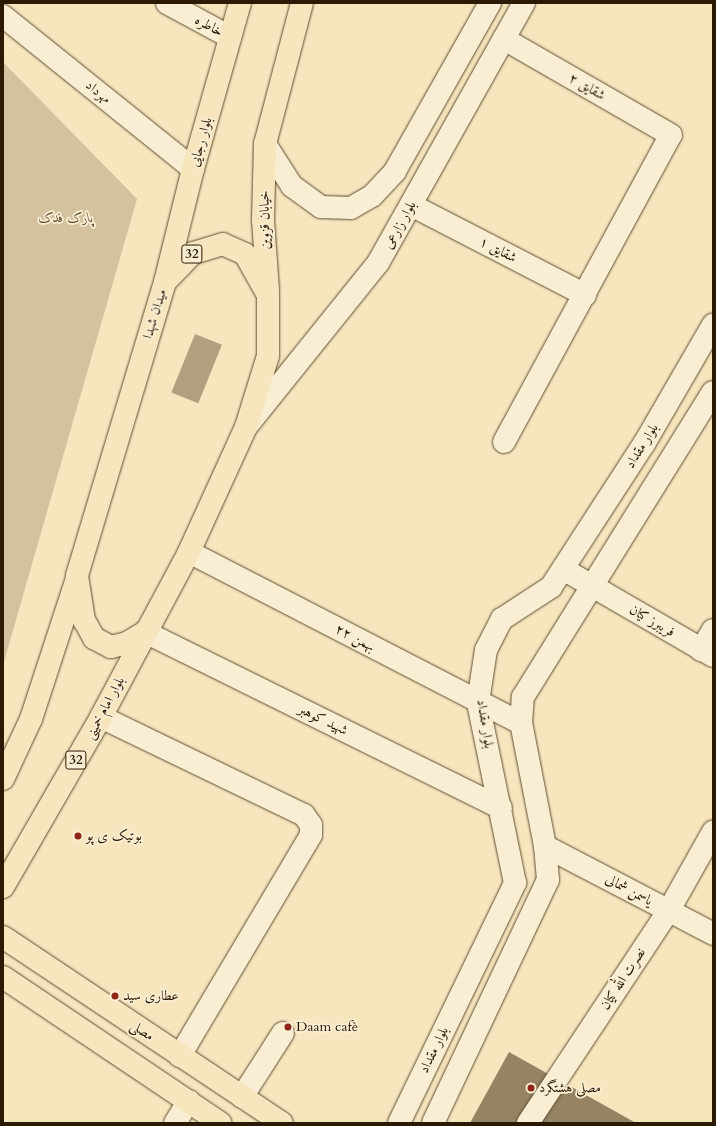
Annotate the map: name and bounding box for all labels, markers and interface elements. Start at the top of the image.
street label: خاطره [192,12,226,40]
street label: شقایق ۲ [566,70,608,104]
street label: مهرداد [82,77,114,107]
street label: بلوار رجایی [186,115,216,169]
street label: خیابان قزوین [256,190,274,250]
street label: بلوار زارعی [380,198,420,252]
park label: پارک فدک [39,210,93,226]
street label: شقایق ۱ [477,234,519,266]
road number: 32 [181,243,203,265]
street label: میدان شهدا [139,287,171,341]
street label: بلوار مقداد [622,420,662,472]
street label: فریبرز کیان [626,601,678,641]
street label: ۲۲ بهمن [332,621,378,655]
street label: بلوار امام خمینی [81,674,129,742]
street label: بلوار مقداد [473,698,497,750]
street label: شهید کوهبر [295,701,351,739]
road number: 32 [65,749,87,771]
place label: بوتیک ی پو [86,828,142,844]
marker: بوتیک ی پو [73,831,83,841]
street label: یاسمن شمالی [603,871,655,909]
street label: نصرت الله کیان [597,945,649,1013]
place label: عطاری سید [123,988,179,1004]
marker: عطاری سید [110,991,120,1001]
street label: مصلی [127,1017,157,1045]
place label: Daam cafè [296,1019,358,1035]
marker: Daam cafè [283,1022,293,1032]
street label: بلوار مقداد [416,1024,452,1076]
place label: مصلی هشتگرد [539,1080,601,1096]
marker: مصلی هشتگرد [526,1083,536,1093]

